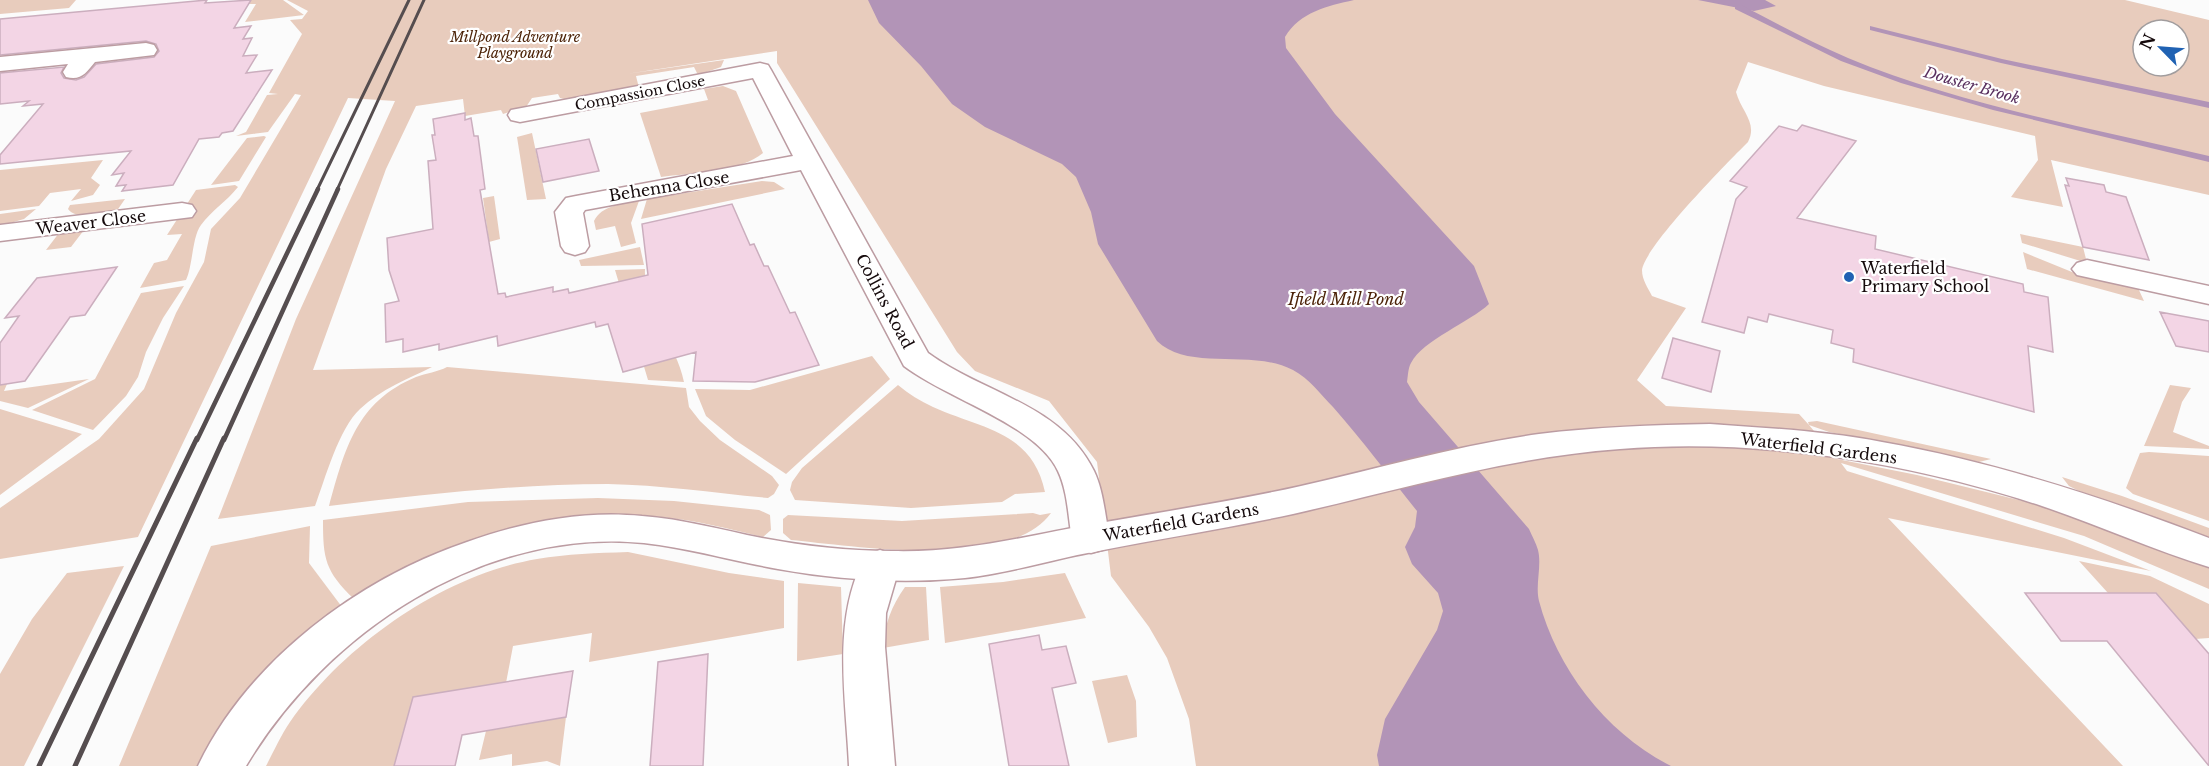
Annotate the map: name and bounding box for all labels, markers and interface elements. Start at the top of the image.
north arrow [2131,18,2191,78]
park label: Millpond Adventure Playground [449,28,581,62]
text: N [2135,31,2160,53]
water label: Douster Brook [1921,62,2022,108]
street label: Compassion Close [573,72,707,114]
street label: Behenna Close [607,167,731,205]
street label: Weaver Close [34,205,147,239]
street label: Collins Road [852,250,918,352]
place label: Waterfield Primary School [1860,258,1989,296]
marker: Waterfield Primary School [1842,270,1856,284]
park label: Ifield Mill Pond [1287,289,1404,309]
street label: Waterfield Gardens [1738,428,1899,468]
street label: Waterfield Gardens [1101,498,1260,546]

